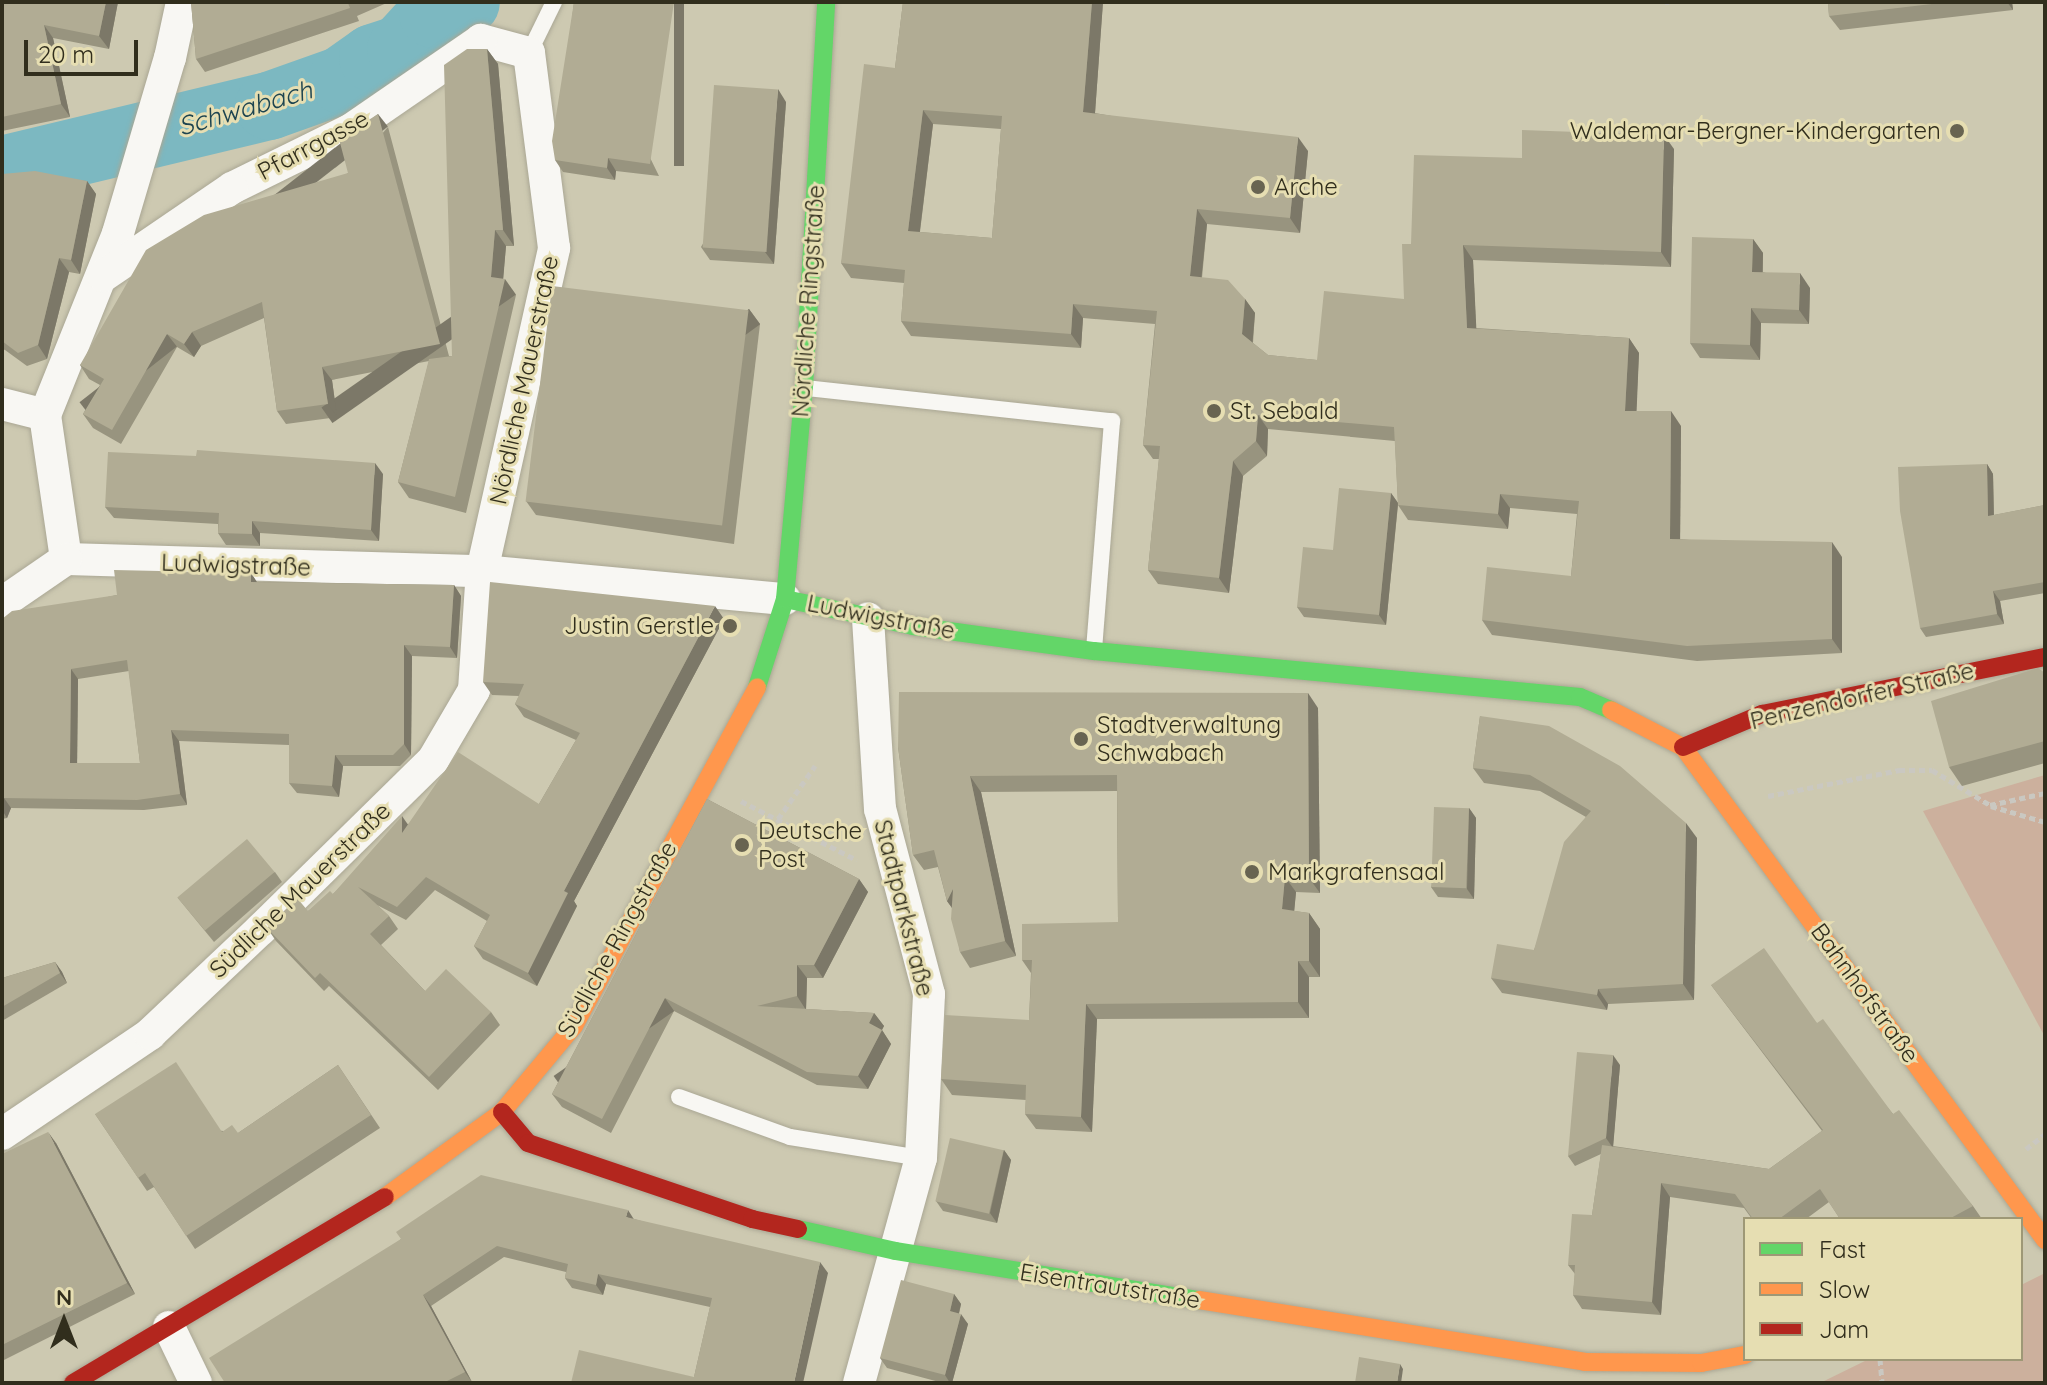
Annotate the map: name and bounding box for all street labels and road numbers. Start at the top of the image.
street label: Pfarrgasse [253,104,373,186]
street label: Nördliche Ringstraße [786,184,830,418]
street label: Nördliche Mauerstraße [484,253,564,507]
street label: Ludwigstraße [161,548,311,582]
street label: Ludwigstraße [805,589,957,645]
street label: Penzendorfer Straße [1747,656,1977,736]
street label: Südliche Mauerstraße [204,796,396,984]
street label: Stadtparkstraße [868,817,940,999]
street label: Südliche Ringstraße [551,836,683,1042]
street label: Bahnhofstraße [1805,918,1925,1068]
street label: Eisentrautstraße [1018,1258,1202,1314]

